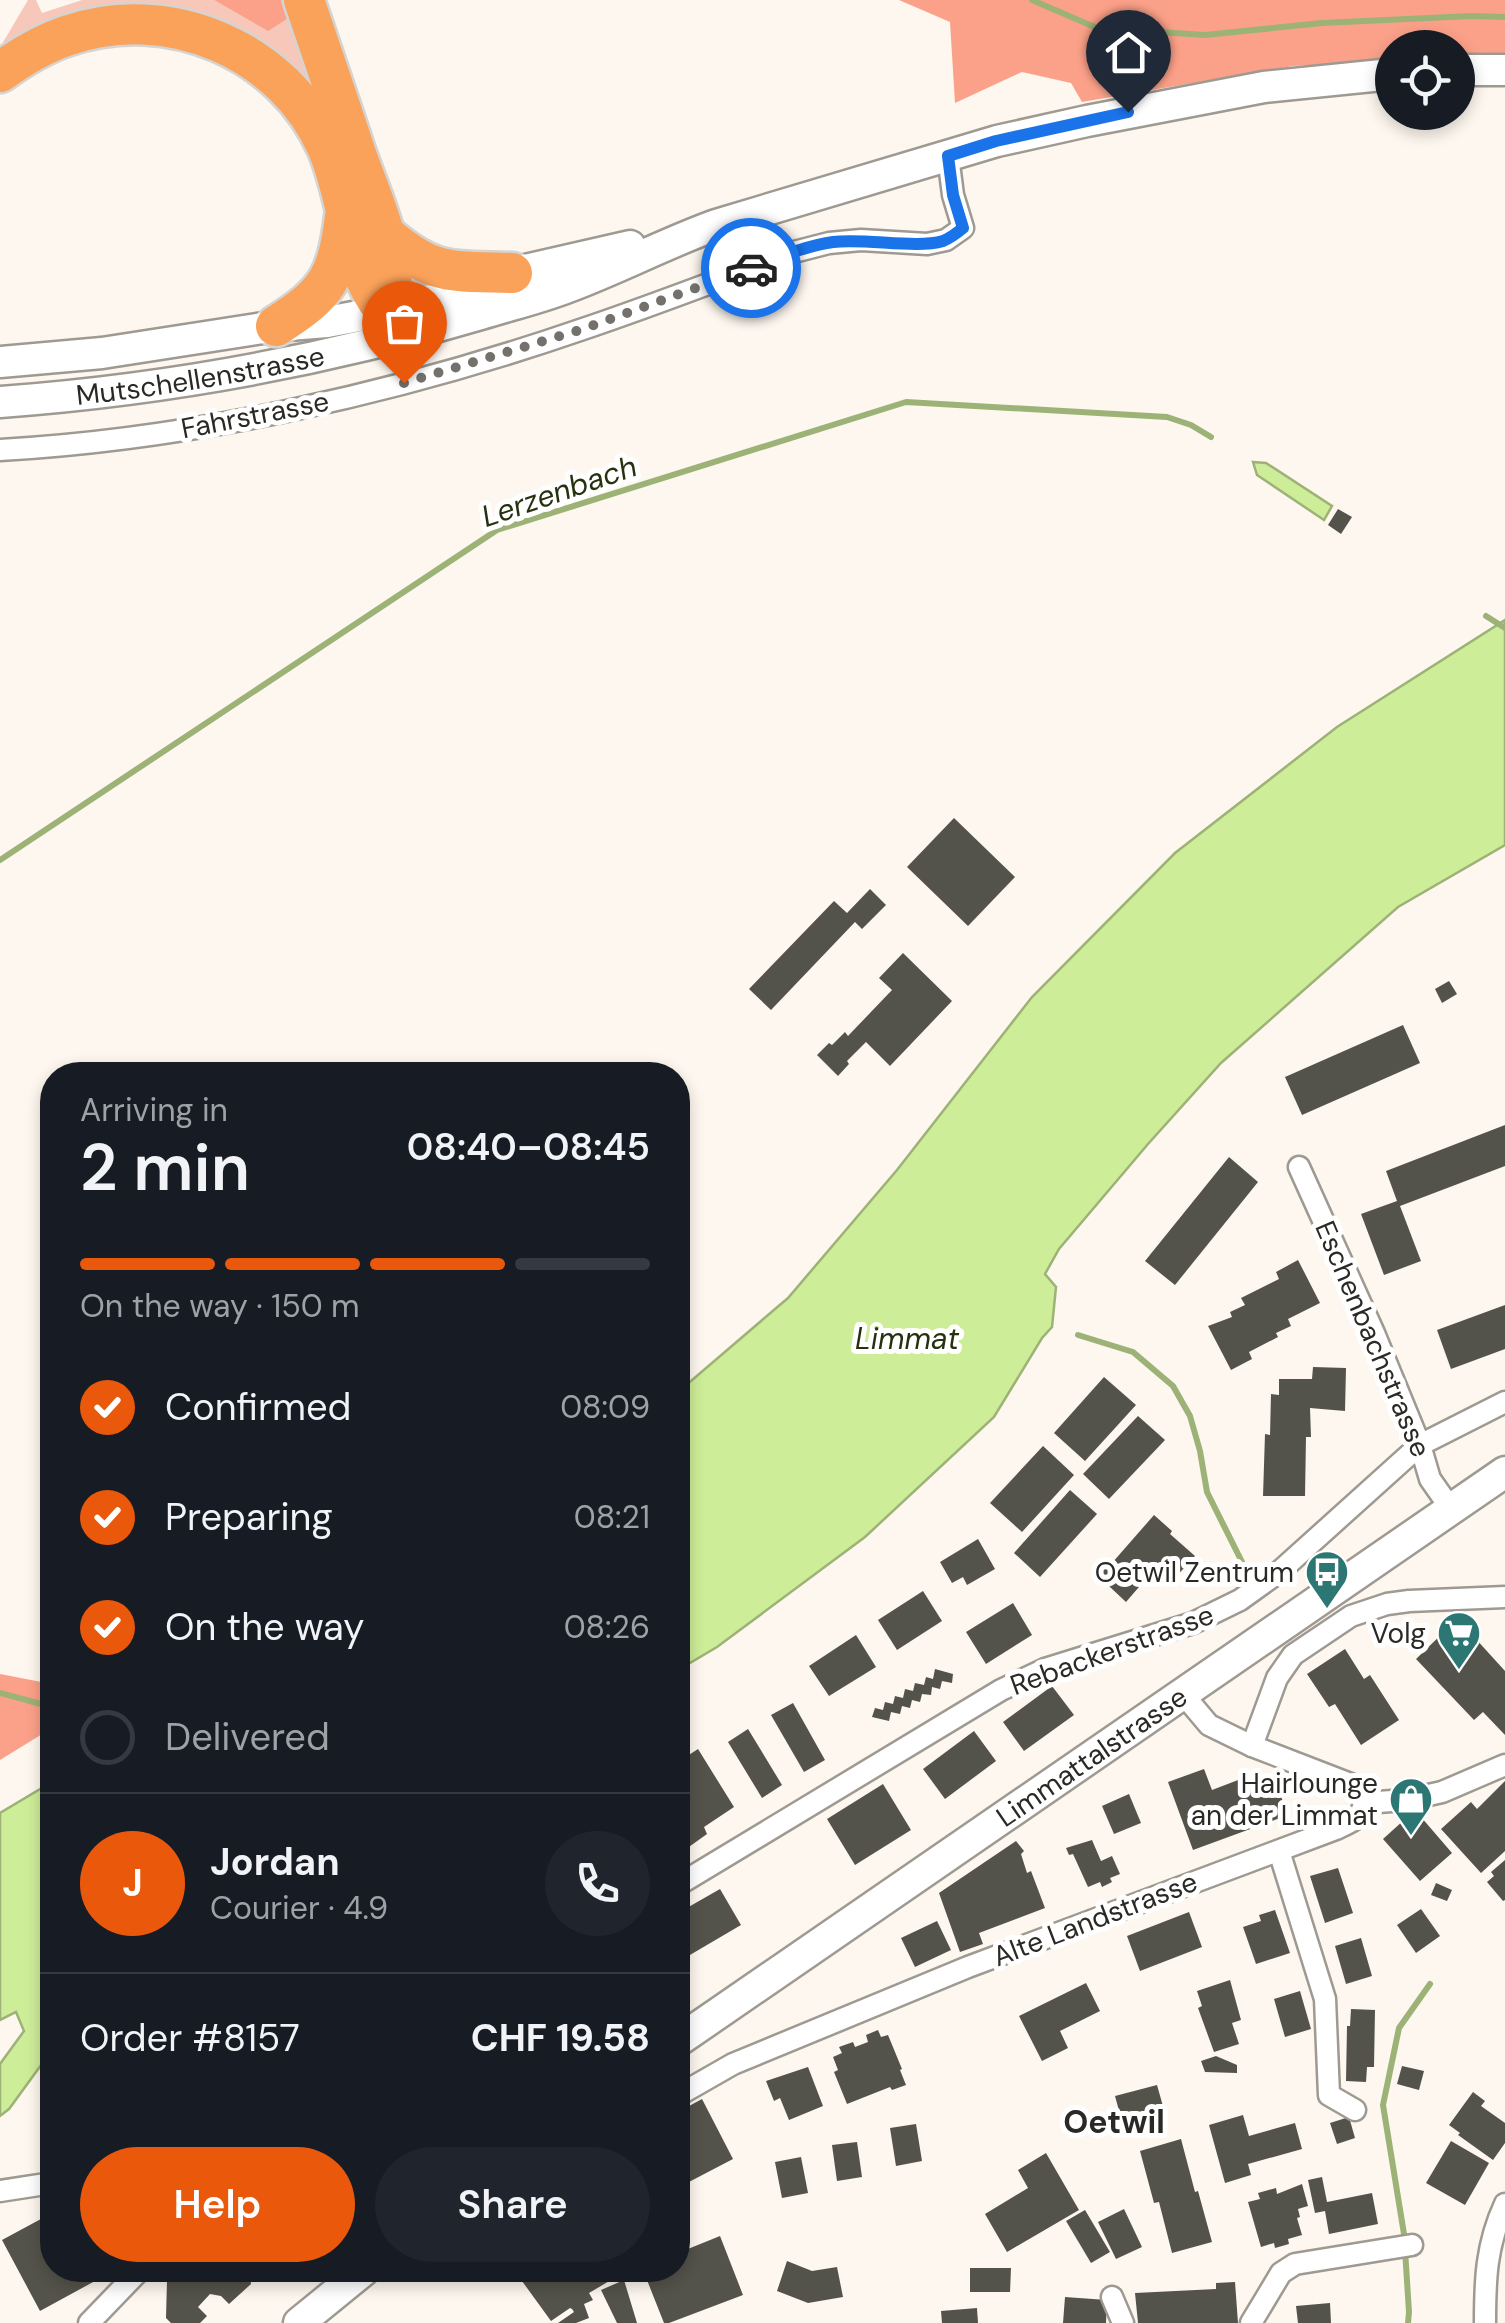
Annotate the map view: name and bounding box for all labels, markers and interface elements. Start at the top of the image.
pin [1086,10,1171,113]
icon: home [1101,25,1156,80]
map controls [1375,30,1475,130]
button: locate [1375,30,1475,130]
courier [701,218,801,318]
icon: car [724,241,779,296]
pin [362,281,447,384]
icon: bag [377,296,432,351]
street label: Mutschellenstrasse [74,337,328,414]
street label: Fahrstrasse [178,383,332,447]
water label: Lerzenbach [476,446,642,536]
text: Arriving in [80,1089,228,1131]
text: 08:40–08:45 [407,1122,650,1172]
text: 2 min [80,1126,250,1210]
street label: Eschenbachstrasse [1307,1215,1439,1463]
text: On the way · 150 m [80,1285,360,1327]
water label: Limmat [855,1319,960,1358]
icon: check [80,1380,135,1435]
text: Confirmed [165,1382,351,1432]
text: 08:09 [560,1386,650,1428]
icon: check [80,1490,135,1545]
text: Preparing [165,1492,333,1542]
text: 08:21 [574,1496,650,1538]
bus stop icon: Oetwil Zentrum [1304,1549,1350,1610]
place label: Oetwil Zentrum [1095,1554,1294,1591]
street label: Rebackerstrasse [1005,1596,1219,1704]
icon: check [80,1600,135,1655]
text: On the way [165,1602,364,1652]
text: 08:26 [564,1606,650,1648]
supermarket icon: Volg [1436,1610,1482,1671]
place label: Volg [1371,1615,1426,1652]
street label: Limmattalstrasse [989,1678,1194,1835]
text: Delivered [165,1712,330,1762]
place label: Hairlounge an der Limmat [1191,1765,1378,1834]
shop icon: Hairlounge an der Limmat [1388,1776,1434,1837]
button: phone [545,1831,650,1936]
text: Jordan [210,1837,340,1887]
text: J [122,1858,143,1908]
street label: Alte Landstrasse [987,1863,1203,1975]
text: Courier · 4.9 [210,1887,388,1929]
text: Order #8157 [80,2013,300,2063]
text: CHF 19.58 [471,2013,650,2063]
district label: Oetwil [1063,2101,1165,2143]
button: Help [80,2147,355,2262]
button: Share [375,2147,650,2262]

